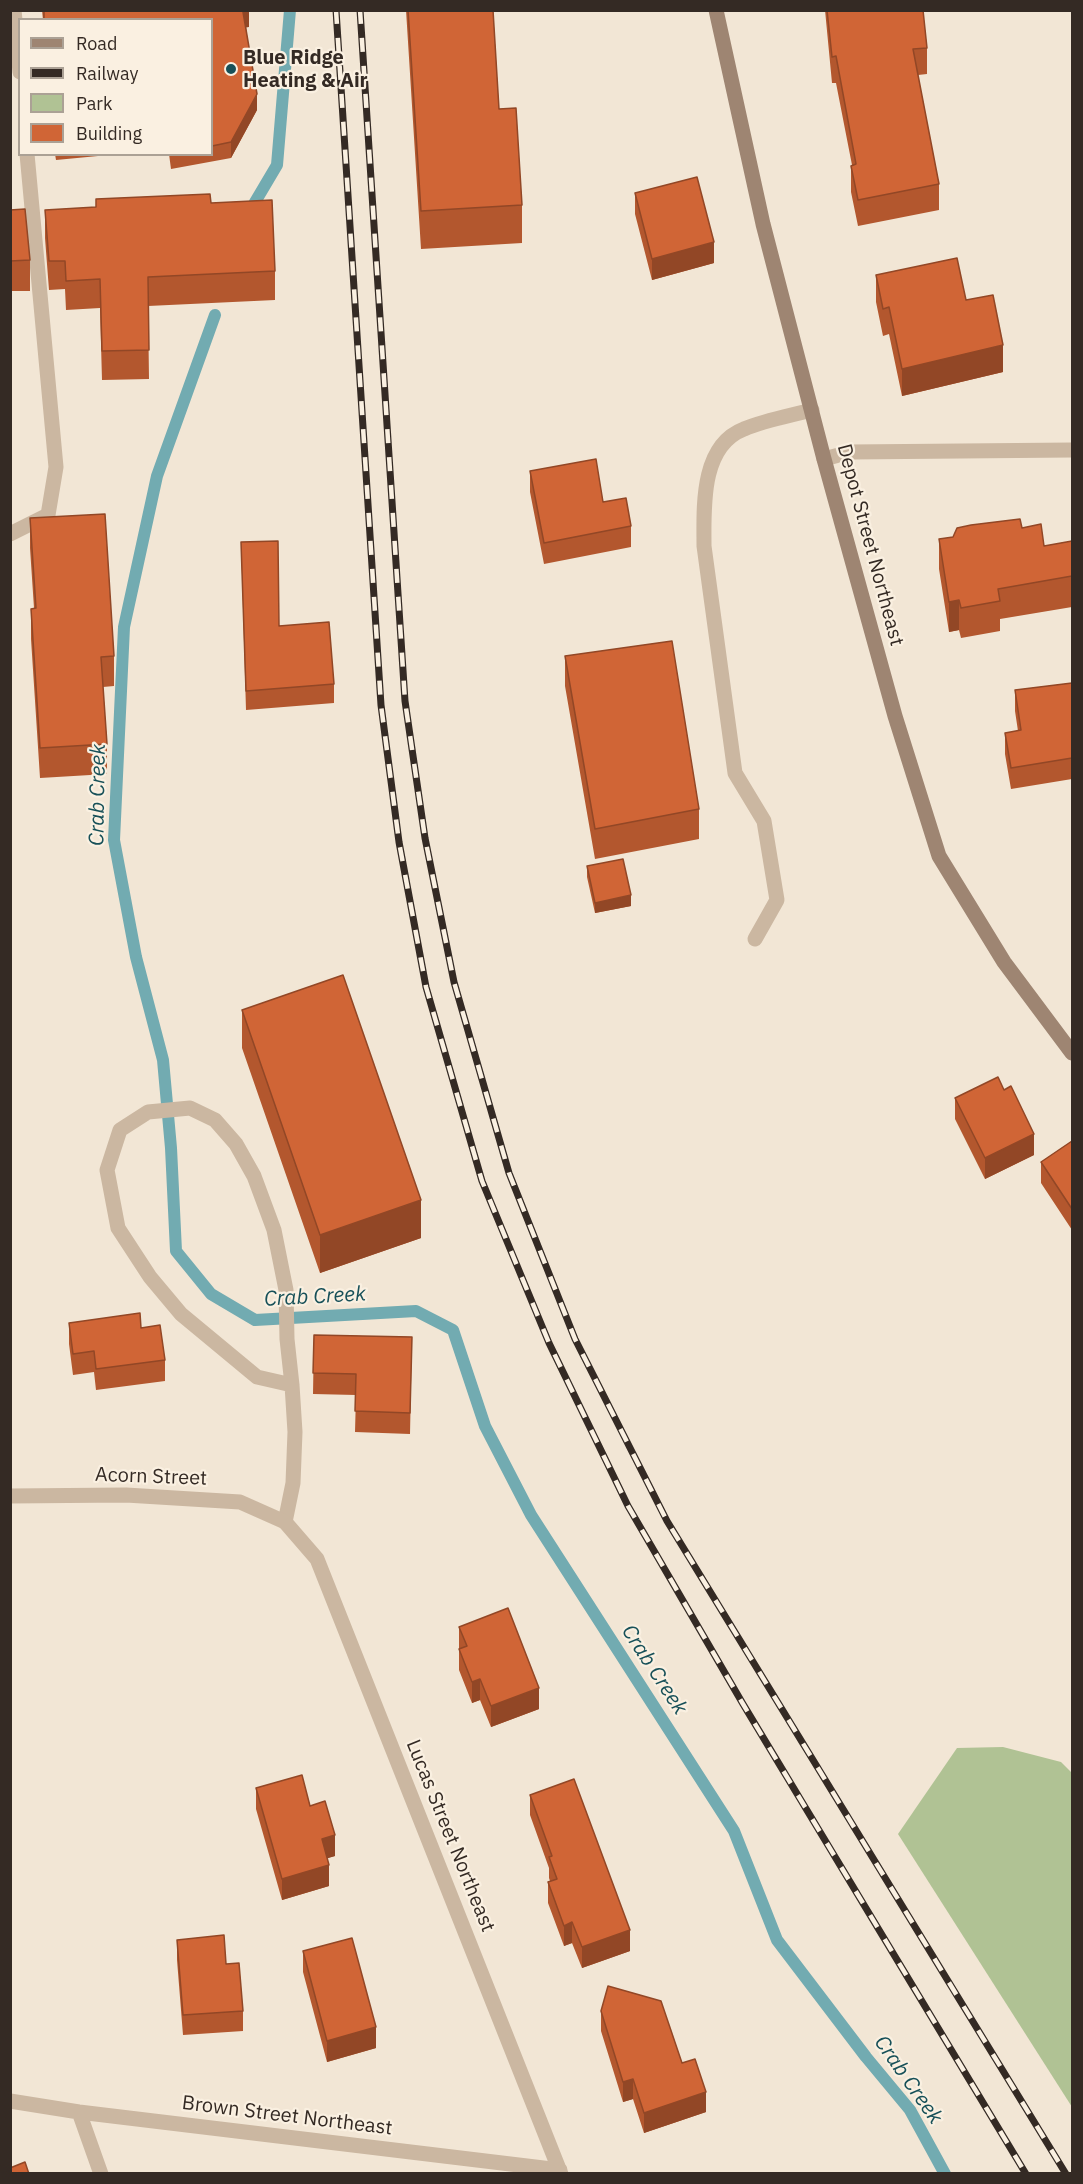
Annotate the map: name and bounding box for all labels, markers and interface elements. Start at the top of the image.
legend [18,18,213,156]
text: Road [76,32,117,55]
place label: Blue Ridge Heating & Air [243,46,368,93]
text: Railway [76,62,138,85]
marker: Blue Ridge Heating & Air [224,62,238,76]
text: Park [76,92,112,115]
text: Building [76,122,142,145]
street label: Depot Street Northeast [831,441,909,649]
water label: Crab Creek [85,744,111,846]
water label: Crab Creek [263,1282,367,1312]
street label: Acorn Street [94,1463,208,1491]
water label: Crab Creek [616,1620,692,1720]
street label: Lucas Street Northeast [400,1736,500,1936]
water label: Crab Creek [868,2031,948,2129]
street label: Brown Street Northeast [180,2091,394,2141]

